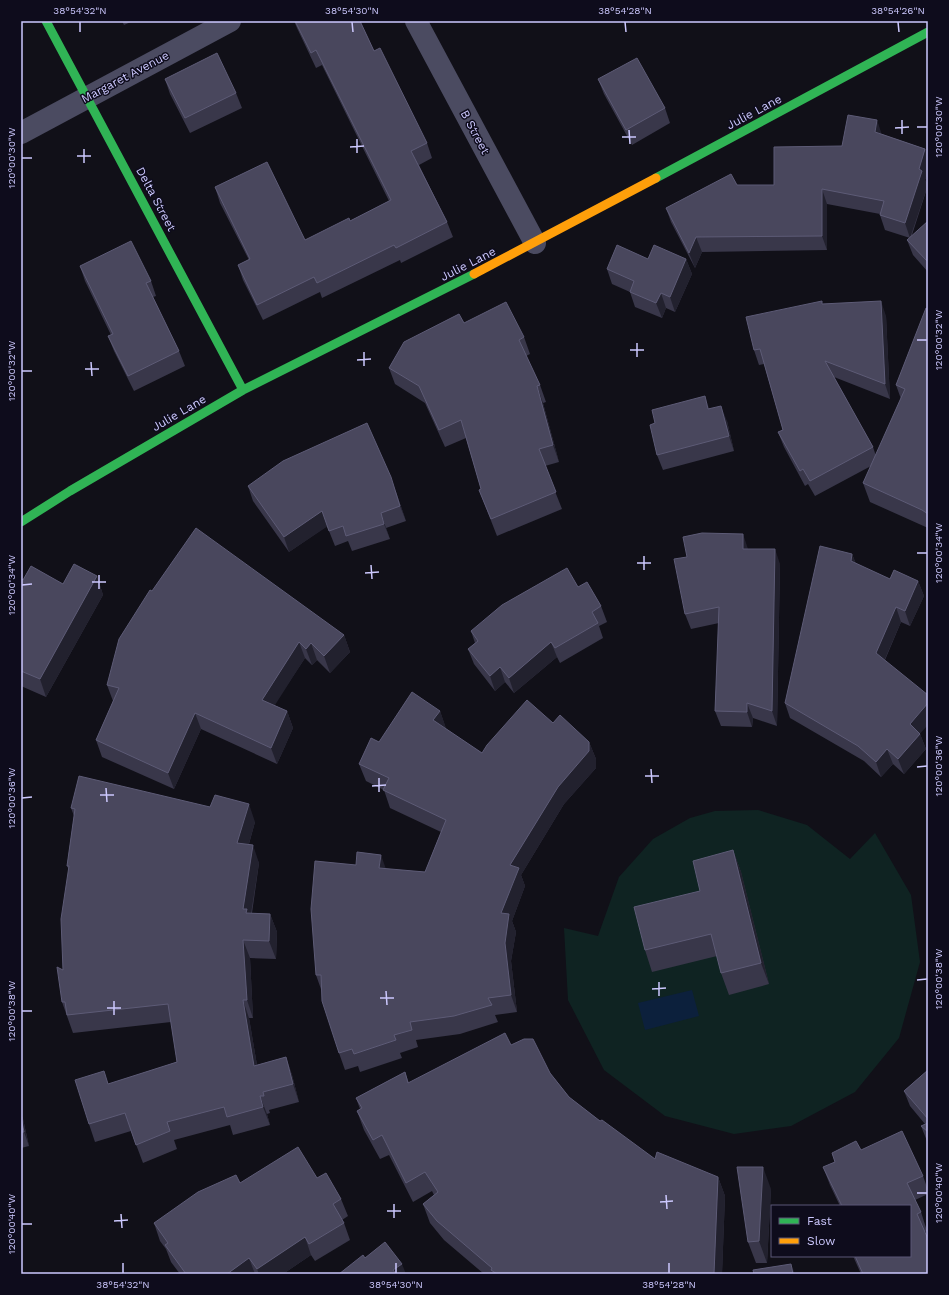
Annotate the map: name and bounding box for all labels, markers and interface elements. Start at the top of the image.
text: 38°54'32"N [53,5,107,16]
text: 38°54'30"N [325,5,379,16]
text: 38°54'28"N [598,5,652,16]
text: 38°54'26"N [871,5,925,16]
street label: Margaret Avenue [79,48,171,106]
street label: Julie Lane [724,92,784,132]
text: 120°00'30"W [933,96,944,158]
street label: B Street [458,107,492,157]
text: 120°00'30"W [6,127,17,189]
street label: Delta Street [133,164,179,234]
street label: Julie Lane [438,244,498,284]
text: 120°00'32"W [933,309,944,370]
text: 120°00'32"W [6,340,17,401]
street label: Julie Lane [149,392,209,434]
text: 120°00'34"W [933,522,944,583]
text: 120°00'34"W [6,554,17,615]
text: 120°00'36"W [933,735,944,796]
text: 120°00'36"W [6,767,17,828]
text: 120°00'38"W [933,948,944,1009]
text: 120°00'38"W [6,980,17,1041]
text: 120°00'40"W [933,1162,944,1223]
text: 120°00'40"W [6,1193,17,1254]
legend [771,1205,911,1257]
text: Fast [807,1214,832,1228]
text: Slow [807,1234,835,1248]
text: 38°54'32"N [96,1279,150,1290]
text: 38°54'30"N [369,1279,423,1290]
text: 38°54'28"N [642,1279,696,1290]

